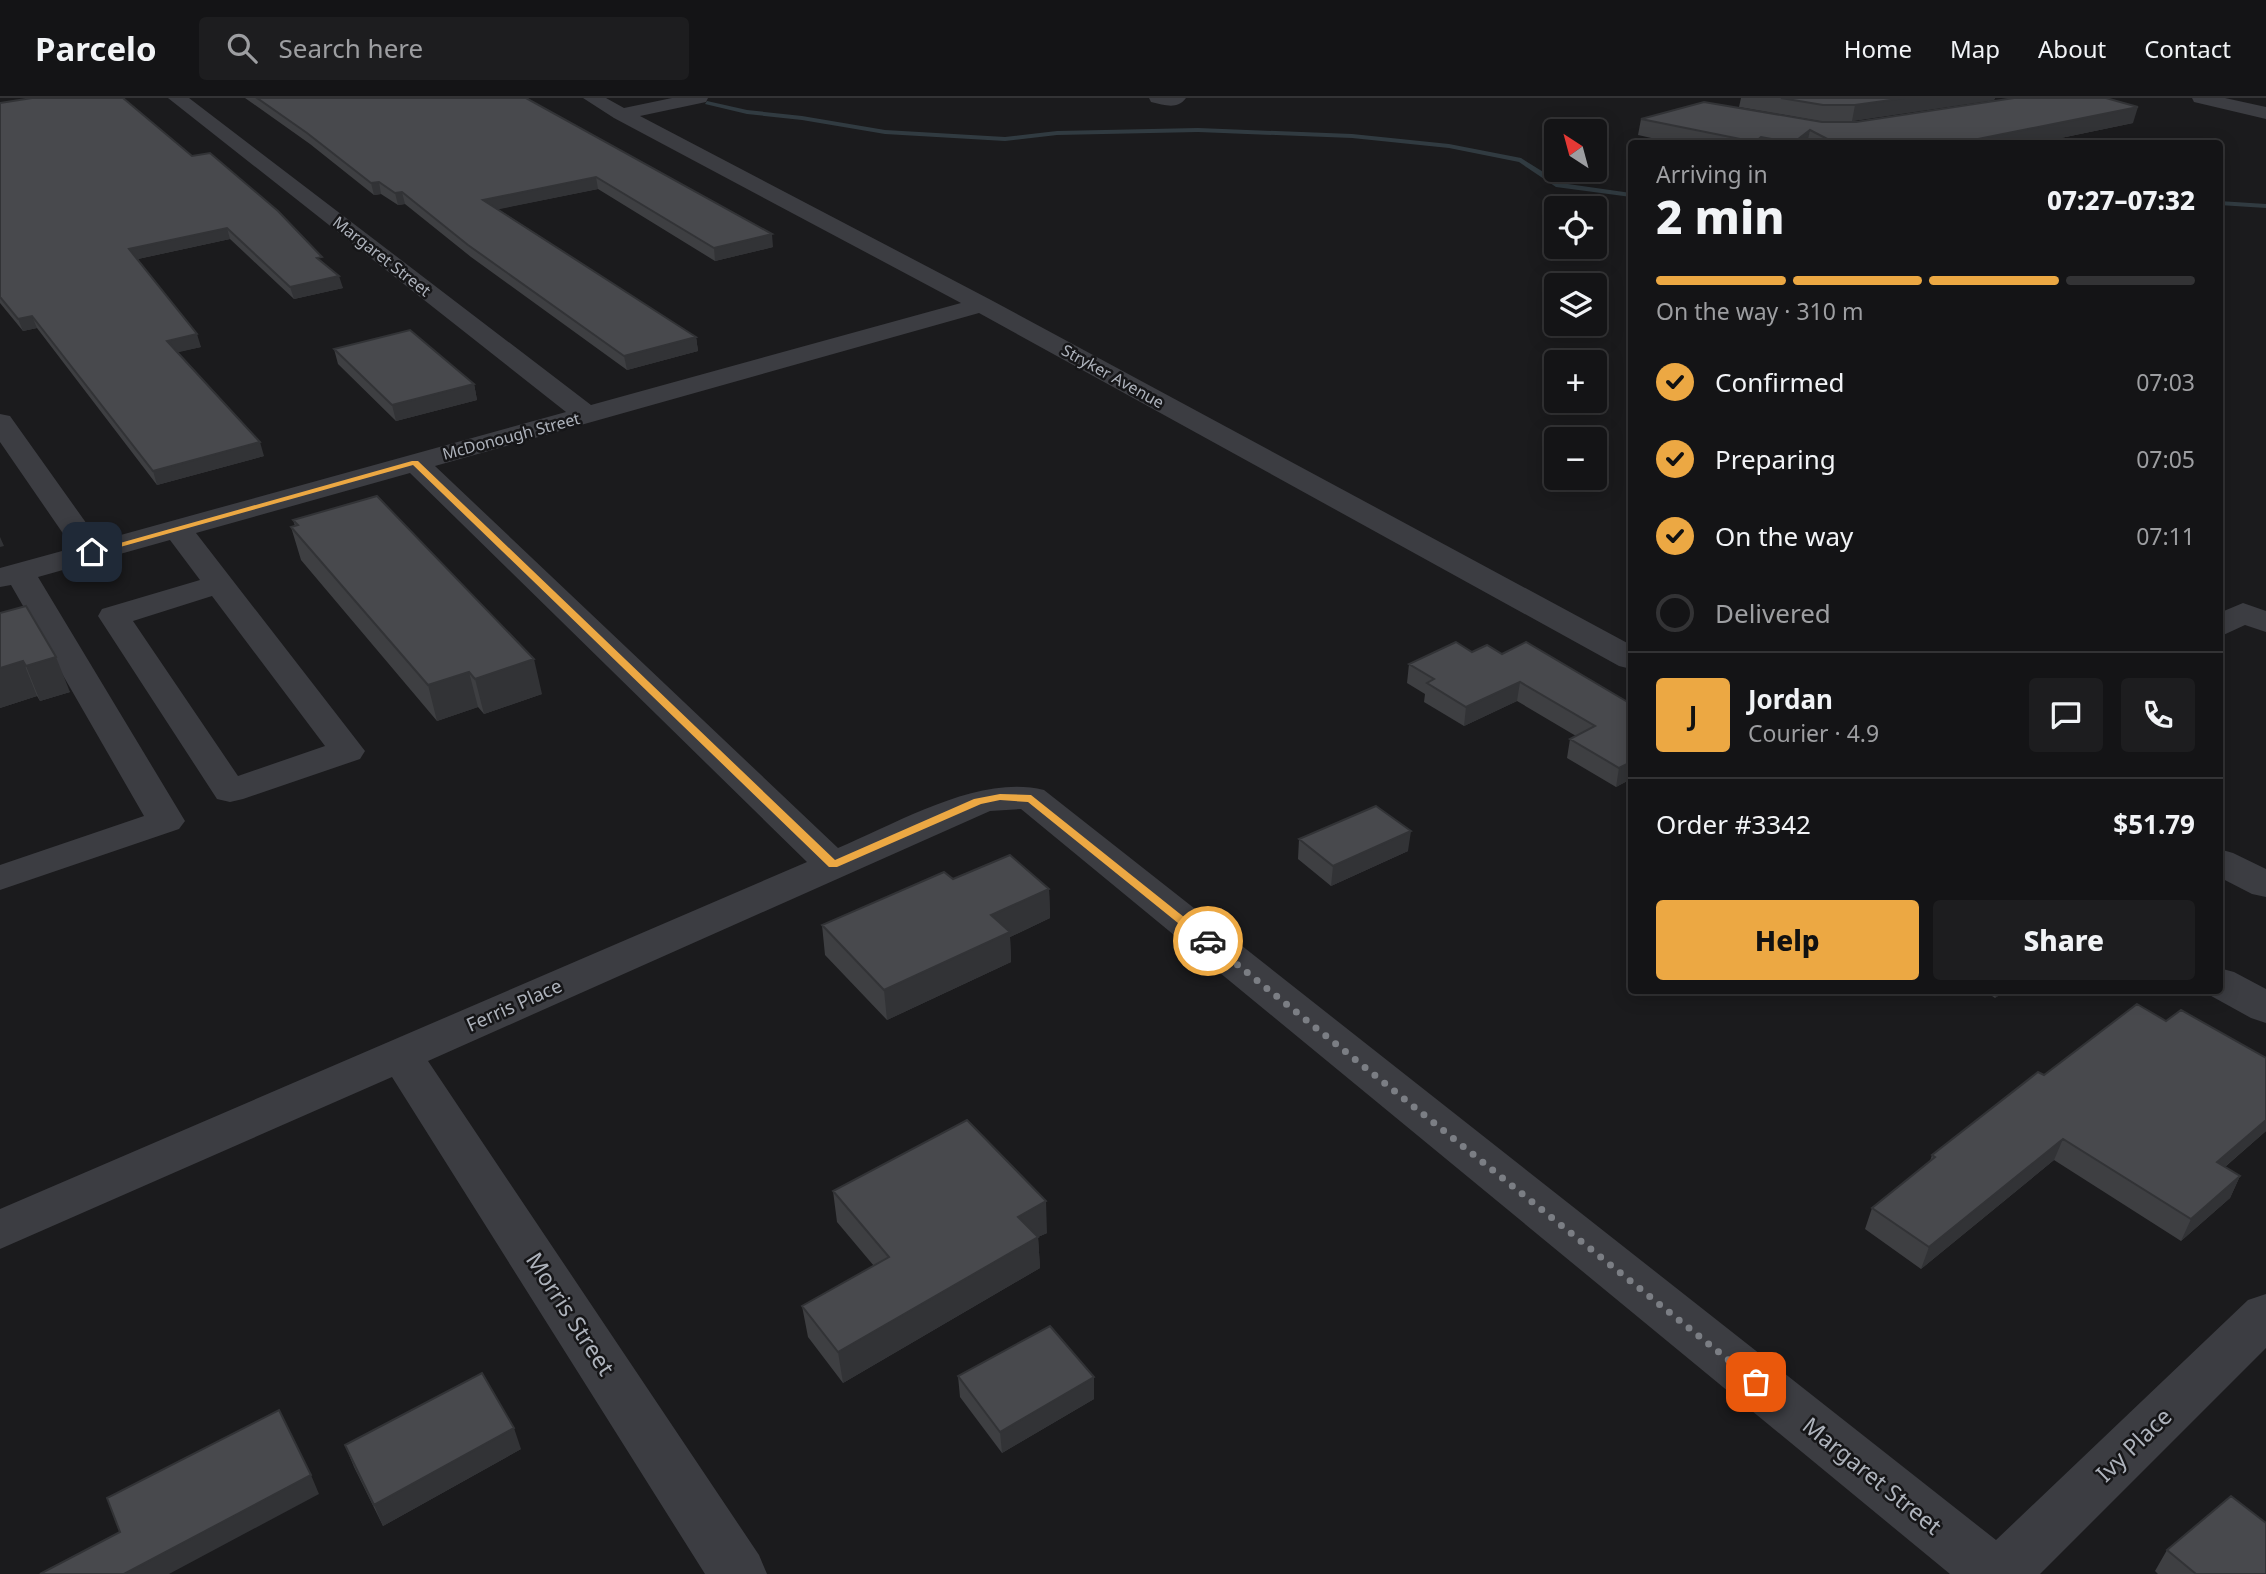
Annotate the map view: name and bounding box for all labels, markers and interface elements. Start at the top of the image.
search box [199,17,689,80]
text: Parcelo [35,26,157,71]
icon: search [223,29,261,67]
text: Search here [279,30,423,66]
text: Home [1844,32,1912,65]
text: Map [1950,32,2000,65]
text: About [2038,32,2106,65]
text: Contact [2144,32,2231,65]
north arrow [1544,119,1606,182]
map controls [1544,119,1607,490]
text: Arriving in [1656,158,1768,190]
text: 07:27–07:32 [2047,182,2195,218]
text: 2 min [1656,185,1785,247]
button: locate [1544,196,1607,259]
street label: Margaret Street [328,211,436,301]
button: layers [1544,273,1607,336]
text: On the way · 310 m [1656,295,1863,327]
street label: Stryker Avenue [1058,339,1168,413]
button: + [1544,350,1607,413]
icon: check [1656,363,1694,401]
text: Confirmed [1715,364,1845,400]
text: 07:03 [2136,366,2195,398]
street label: McDonough Street [440,407,582,465]
button: − [1544,427,1607,490]
icon: check [1656,440,1694,478]
text: Preparing [1715,441,1836,477]
text: 07:05 [2136,443,2195,475]
icon: check [1656,517,1694,555]
text: On the way [1715,518,1853,554]
text: 07:11 [2136,520,2195,552]
pin [62,522,122,582]
icon: home [73,533,111,571]
text: Delivered [1715,595,1831,631]
button: chat [2029,678,2103,752]
button: phone [2121,678,2195,752]
text: Jordan [1748,681,1833,717]
text: J [1689,697,1697,733]
text: Courier · 4.9 [1748,717,1879,749]
text: Order #3342 [1656,806,1811,842]
text: $51.79 [2113,806,2195,842]
button: Help [1656,900,1919,980]
button: Share [1933,900,2195,980]
courier [1173,906,1243,976]
icon: car [1189,922,1227,960]
street label: Ferris Place [462,972,566,1038]
street label: Morris Street [519,1246,623,1381]
pin [1726,1352,1786,1412]
icon: bag [1737,1363,1775,1401]
street label: Ivy Place [2088,1400,2178,1488]
street label: Margaret Street [1796,1409,1949,1541]

